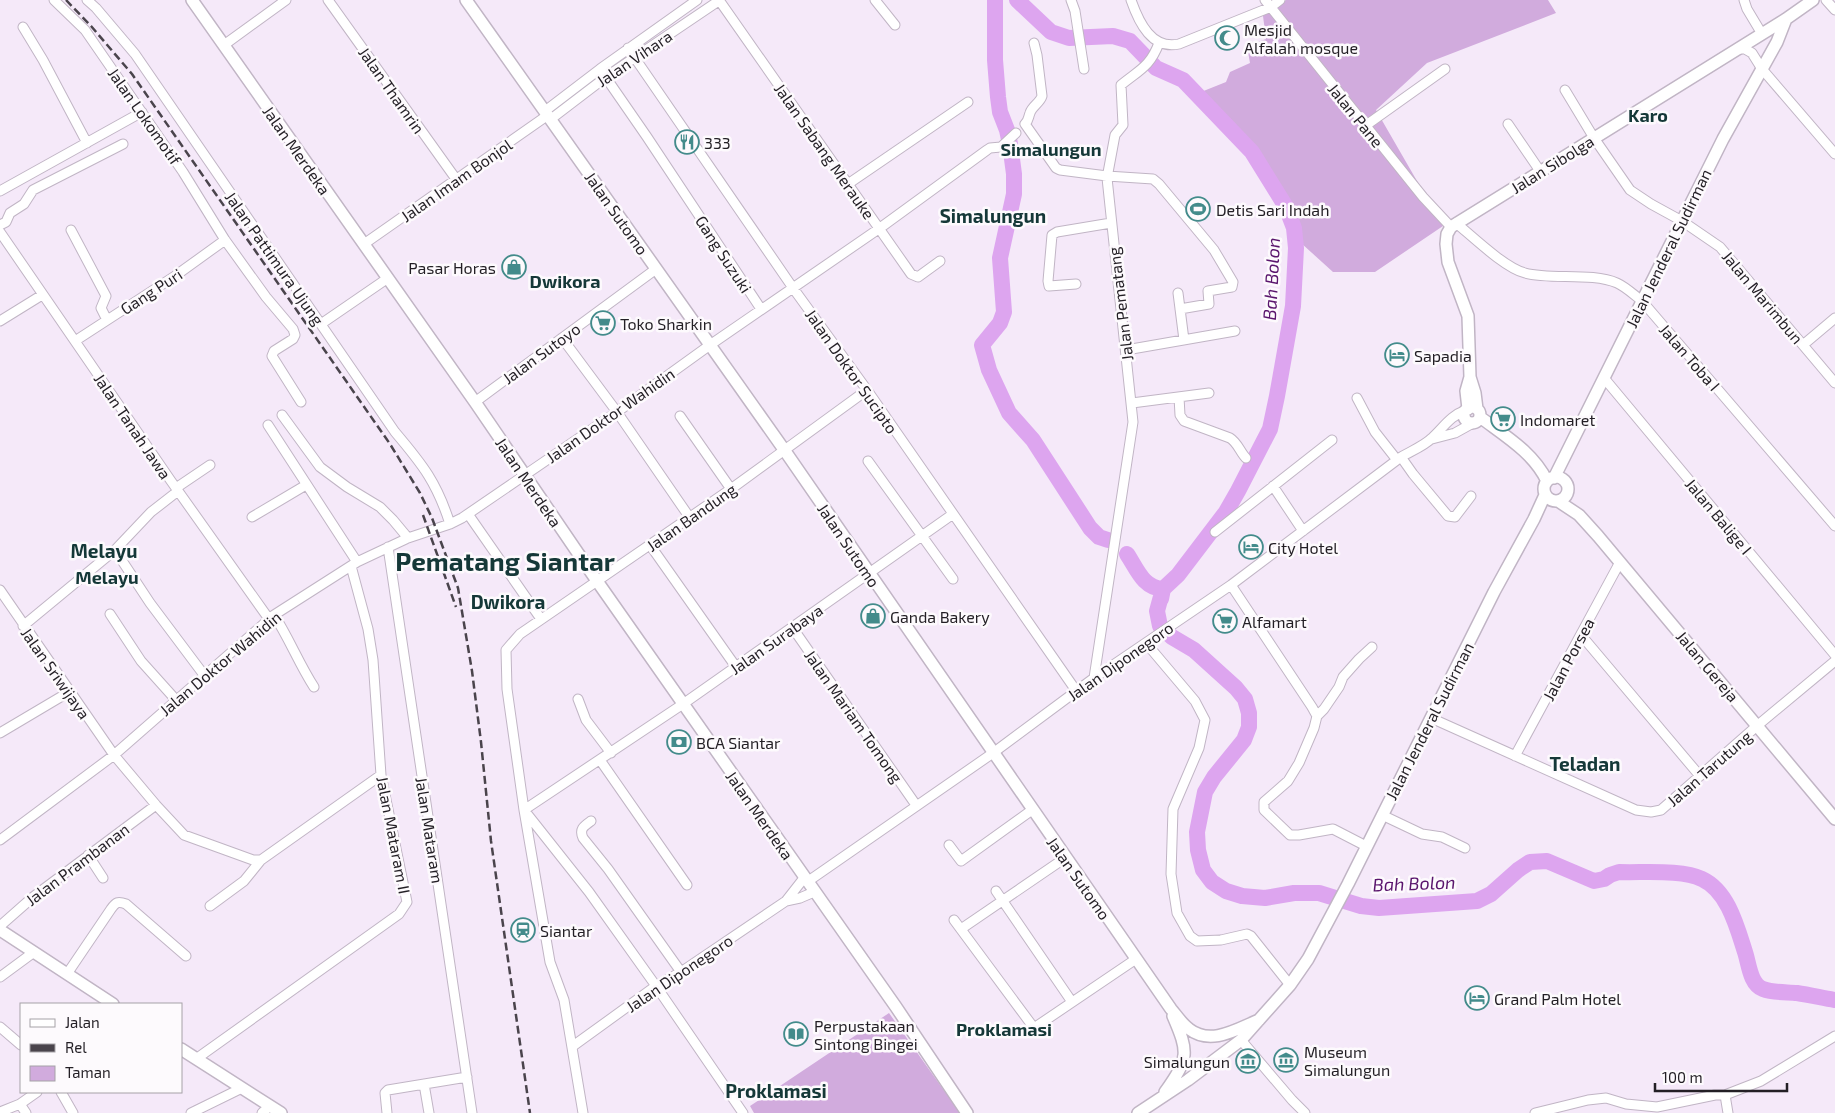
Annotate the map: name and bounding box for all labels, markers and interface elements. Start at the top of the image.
place label: Mesjid Alfalah mosque [1244,20,1358,57]
mosque icon: Mesjid Alfalah mosque [1214,25,1240,51]
street label: Jalan Vihara [593,26,675,90]
street label: Jalan Thamrin [355,43,429,137]
street label: Jalan Lokomotif [104,64,186,169]
street label: Jalan Sabang Merauke [771,79,879,223]
street label: Jalan Pane [1324,79,1388,151]
street label: Jalan Merdeka [259,102,335,198]
district label: Karo [1628,104,1668,126]
restaurant icon: 333 [674,129,700,155]
street label: Jalan Sibolga [1507,131,1597,197]
place label: 333 [704,133,731,152]
street label: Jalan Imam Bonjol [397,134,516,226]
district label: Simalungun [1001,138,1101,160]
street label: Jalan Jenderal Sudirman [1621,166,1715,330]
street label: Jalan Sutomo [581,168,653,258]
street label: Jalan Pattimura Ujung [221,187,328,329]
sports icon: Detis Sari Indah [1185,196,1211,222]
place label: Detis Sari Indah [1216,200,1329,219]
district label: Simalungun [940,204,1046,227]
street label: Gang Suzuki [692,212,756,296]
water label: Bah Bolon [1258,237,1284,321]
street label: Jalan Pematang [1104,246,1136,362]
street label: Jalan Marimbun [1719,247,1807,347]
shop icon: Pasar Horas [501,254,527,280]
place label: Pasar Horas [408,258,496,277]
street label: Gang Puri [117,264,185,318]
district label: Dwikora [530,270,600,292]
street label: Jalan Doktor Sucipto [802,305,902,437]
supermarket icon: Toko Sharkin [590,310,616,336]
place label: Toko Sharkin [620,314,712,333]
street label: Jalan Sutoyo [498,318,584,388]
street label: Jalan Toba I [1656,320,1724,394]
hotel icon: Sapadia [1384,342,1410,368]
place label: Sapadia [1414,346,1472,365]
street label: Jalan Doktor Wahidin [542,363,678,467]
street label: Jalan Tanah Jawa [91,369,175,483]
supermarket icon: Indomaret [1490,406,1516,432]
place label: Indomaret [1520,410,1595,429]
street label: Jalan Merdeka [492,433,566,531]
street label: Jalan Balige I [1682,474,1756,558]
street label: Jalan Bandung [642,479,740,555]
street label: Jalan Sutomo [814,499,884,591]
hotel icon: City Hotel [1238,534,1264,560]
place label: City Hotel [1268,538,1338,557]
district label: Melayu [70,539,138,563]
district label: Pematang Siantar [395,545,615,576]
district label: Melayu [75,566,139,588]
district label: Dwikora [471,590,545,613]
street label: Jalan Surabaya [726,600,826,678]
shop icon: Ganda Bakery [860,603,886,629]
street label: Jalan Doktor Wahidin [155,607,285,719]
place label: Ganda Bakery [890,607,990,626]
supermarket icon: Alfamart [1212,608,1238,634]
place label: Alfamart [1242,612,1307,631]
street label: Jalan Porsea [1538,614,1598,704]
street label: Jalan Diponegoro [1063,617,1177,705]
street label: Jalan Sriwijaya [17,624,94,723]
street label: Jalan Gereja [1672,627,1743,706]
street label: Jalan Jenderal Sudirman [1381,639,1477,803]
street label: Jalan Mariam Tomong [801,646,907,786]
street label: Jalan Tarutung [1663,726,1755,810]
bank icon: BCA Siantar [666,729,692,755]
place label: BCA Siantar [696,733,781,752]
district label: Teladan [1550,752,1620,775]
street label: Jalan Merdeka [722,767,798,863]
street label: Jalan Mataram II [373,775,415,895]
street label: Jalan Mataram [412,775,448,885]
street label: Jalan Prambanan [22,819,132,909]
street label: Jalan Sutomo [1043,833,1115,923]
water label: Bah Bolon [1372,871,1456,895]
station icon: Siantar [510,917,536,943]
place label: Siantar [540,921,593,940]
street label: Jalan Diponegoro [622,930,736,1016]
hotel icon: Grand Palm Hotel [1464,985,1490,1011]
place label: Grand Palm Hotel [1494,989,1621,1008]
legend [20,1003,182,1093]
text: Jalan [65,1013,100,1031]
place label: Perpustakaan Sintong Bingei [814,1016,918,1053]
district label: Proklamasi [956,1018,1052,1040]
library icon: Perpustakaan Sintong Bingei [783,1021,809,1047]
text: Rel [65,1038,87,1056]
place label: Museum Simalungun [1304,1042,1390,1079]
museum icon: Museum Simalungun [1273,1047,1299,1073]
museum icon: Simalungun [1235,1048,1261,1074]
place label: Simalungun [1144,1052,1230,1071]
scale bar [1655,1060,1788,1092]
text: Taman [65,1063,111,1081]
text: 100 m [1662,1068,1703,1086]
district label: Proklamasi [725,1079,827,1102]

